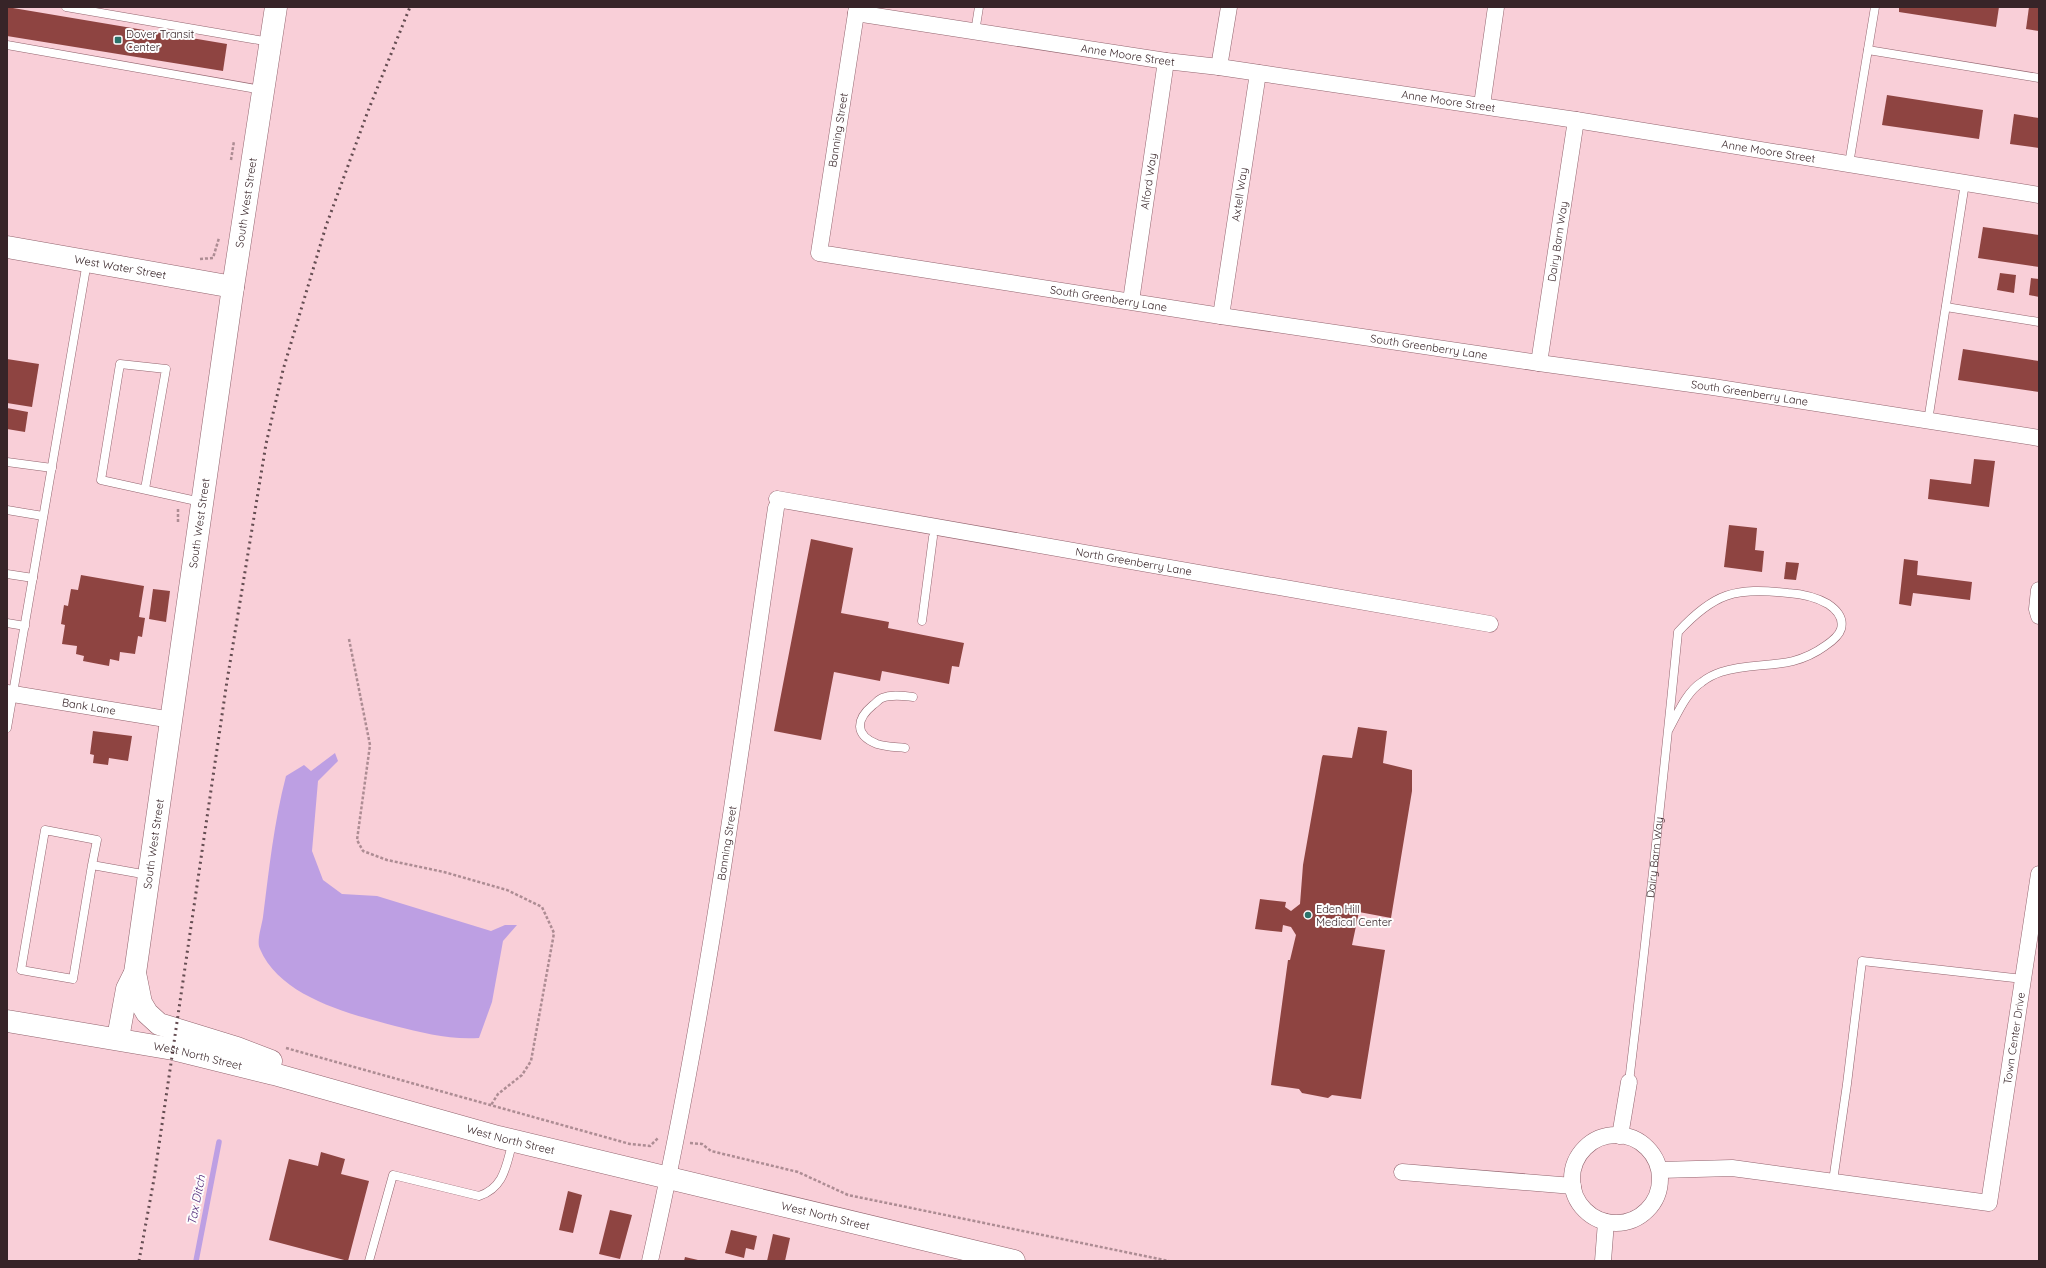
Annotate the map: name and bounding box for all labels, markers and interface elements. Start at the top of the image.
place label: Dover Transit Center [126,27,194,54]
marker: Dover Transit Center [113,35,123,45]
street label: Anne Moore Street [1080,41,1176,69]
street label: Anne Moore Street [1401,87,1497,115]
street label: Banning Street [825,92,851,168]
street label: Anne Moore Street [1721,137,1817,166]
street label: Alford Way [1137,152,1160,210]
street label: South West Street [232,156,260,249]
street label: Axtell Way [1228,166,1251,222]
street label: Dairy Barn Way [1544,200,1571,283]
street label: West Water Street [73,252,168,282]
street label: South Greenberry Lane [1049,282,1168,314]
street label: South Greenberry Lane [1369,331,1488,362]
street label: South Greenberry Lane [1690,377,1809,409]
street label: South West Street [186,477,213,569]
street label: North Greenberry Lane [1074,544,1193,579]
street label: Bank Lane [61,695,117,718]
street label: South West Street [140,798,167,890]
street label: Banning Street [714,805,739,881]
street label: Dairy Barn Way [1643,816,1666,899]
place label: Eden Hill Medical Center [1316,902,1393,929]
marker: Eden Hill Medical Center [1303,910,1313,920]
street label: Town Center Drive [2000,991,2028,1085]
street label: West North Street [152,1039,244,1073]
street label: West North Street [465,1121,557,1157]
water label: Tax Ditch [184,1174,208,1226]
street label: West North Street [780,1198,872,1233]

